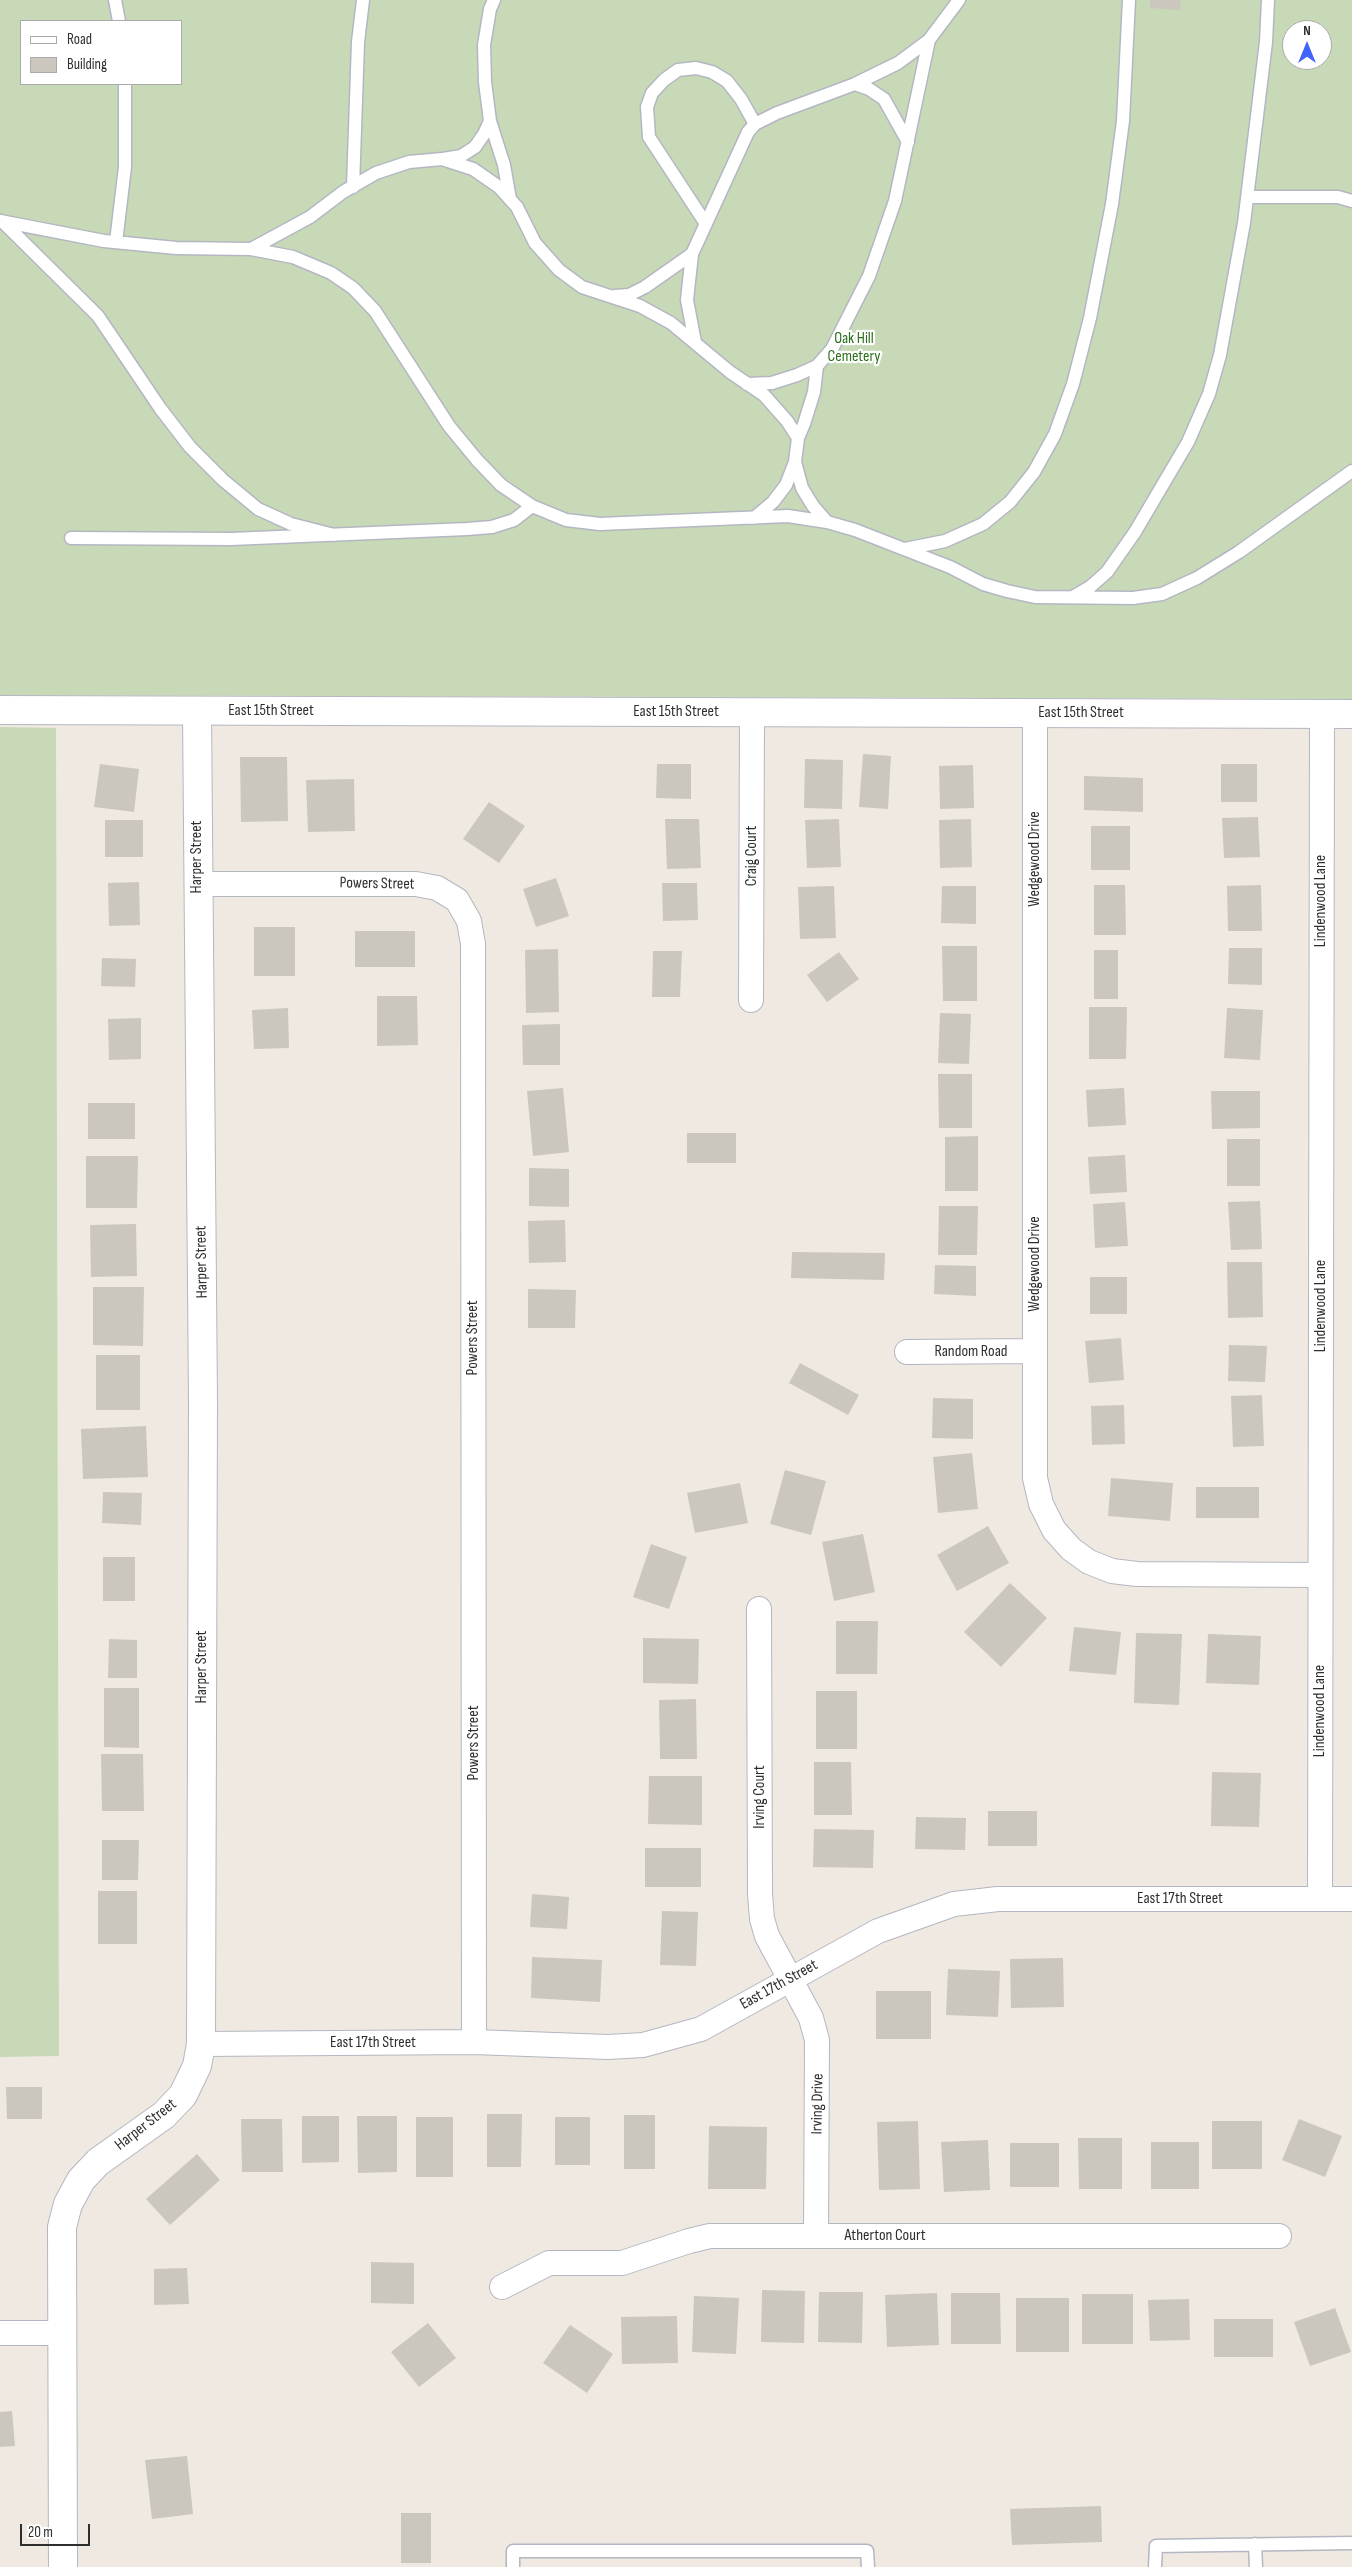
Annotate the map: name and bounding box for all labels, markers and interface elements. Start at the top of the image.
legend [20,20,182,85]
north arrow [1282,20,1332,70]
text: N [1303,22,1311,39]
text: Road [67,30,92,49]
text: Building [67,55,107,74]
park label: Oak Hill Cemetery [828,329,880,367]
street label: East 15th Street [228,701,314,721]
street label: East 15th Street [633,702,719,722]
street label: East 15th Street [1038,703,1124,723]
street label: Wedgewood Drive [1025,811,1045,907]
street label: Harper Street [187,821,207,893]
street label: Craig Court [742,826,762,886]
street label: Lindenwood Lane [1311,855,1331,947]
street label: Powers Street [339,874,415,894]
street label: Wedgewood Drive [1025,1216,1045,1312]
street label: Harper Street [192,1225,212,1299]
street label: Lindenwood Lane [1311,1260,1331,1352]
street label: Powers Street [463,1300,483,1376]
street label: Random Road [935,1342,1007,1362]
street label: Harper Street [192,1631,212,1703]
street label: Lindenwood Lane [1310,1665,1330,1757]
street label: Powers Street [464,1705,484,1781]
street label: Irving Court [750,1765,770,1829]
street label: East 17th Street [1137,1889,1223,1909]
street label: East 17th Street [737,1956,821,2014]
street label: East 17th Street [330,2033,416,2053]
street label: Irving Drive [808,2073,828,2135]
street label: Harper Street [111,2095,181,2155]
street label: Atherton Court [844,2226,926,2246]
scale bar [22,2514,92,2546]
text: 20 m [28,2523,53,2542]

